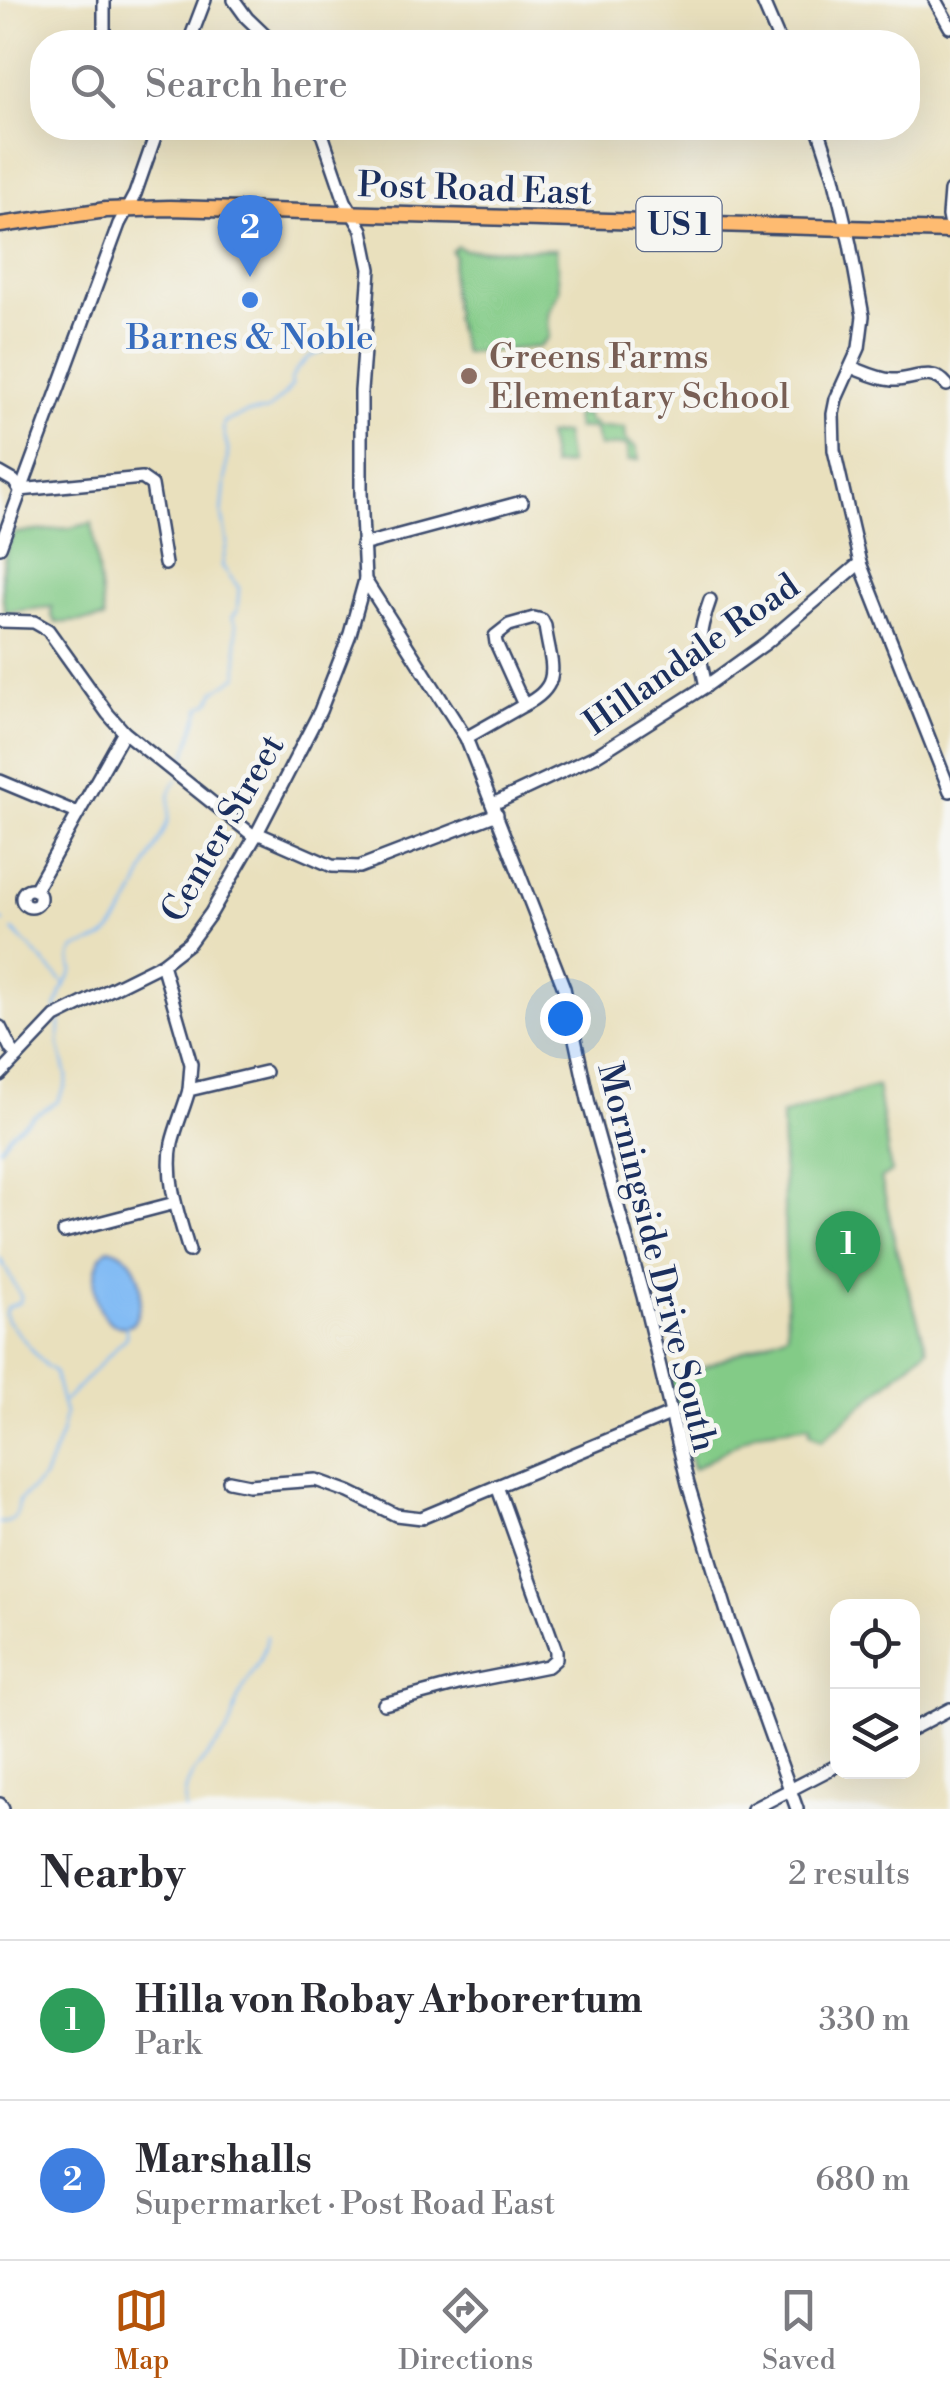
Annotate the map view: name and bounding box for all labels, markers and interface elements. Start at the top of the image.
search box [30,30,920,140]
icon: search [65,58,120,113]
text: Search here [145,62,348,109]
street label: Post Road East [357,164,593,215]
pin: 2 [218,194,282,277]
road number: US 1 [636,197,722,251]
marker: Barnes & Noble [239,289,261,311]
place label: Barnes & Noble [125,317,374,360]
place label: Greens Farms Elementary School [489,336,790,419]
marker: Greens Farms Elementary School [458,365,480,387]
street label: Hillandale Road [576,565,808,745]
street label: Center Street [152,727,294,930]
your location [540,993,591,1044]
street label: Morningside Drive South [587,1059,726,1456]
pin: 1 [816,1210,880,1293]
map controls [830,1599,920,1779]
button: locate [830,1599,920,1689]
button: layers [830,1689,920,1779]
text: Nearby [40,1848,185,1901]
text: 2 results [788,1854,910,1894]
text: Hilla von Robay Arborertum [135,1977,643,2024]
text: 1 [65,2000,80,2040]
text: 330 m [819,2000,910,2040]
text: Park [135,2024,202,2064]
text: Marshalls [135,2137,312,2184]
text: 2 [62,2160,83,2200]
text: 680 m [815,2160,910,2200]
text: Supermarket · Post Road East [135,2184,555,2224]
tab: Map [114,2283,169,2378]
tab: Directions [398,2283,533,2378]
tab: Saved [762,2283,836,2378]

